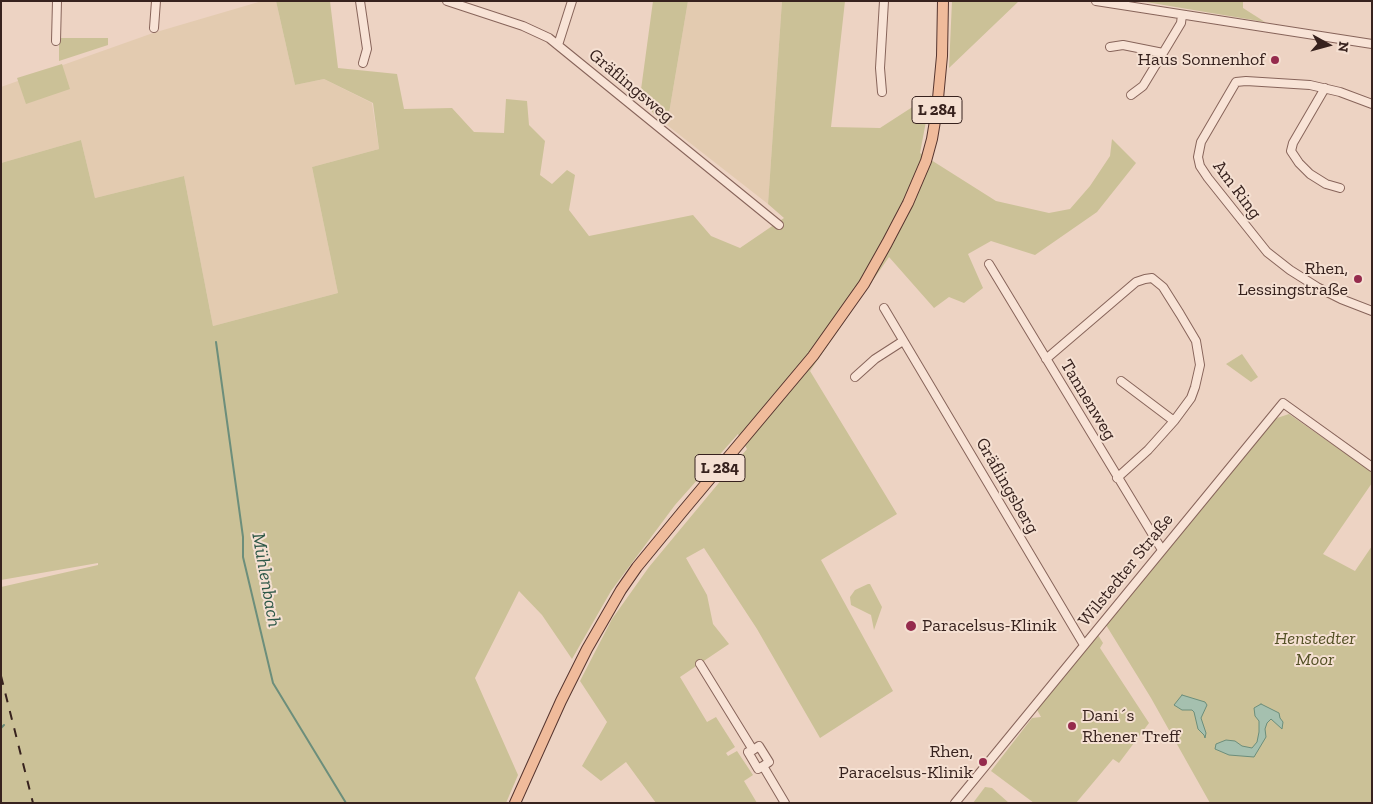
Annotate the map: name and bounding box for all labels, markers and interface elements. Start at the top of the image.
north arrow [1303,20,1353,70]
text: N [1334,41,1352,53]
street label: Gräflingsweg [584,44,678,128]
place label: Haus Sonnenhof [1138,49,1265,71]
marker: Haus Sonnenhof [1269,54,1281,66]
road number: L 284 [912,96,962,124]
street label: Am Ring [1208,157,1266,223]
place label: Rhen, Lessingstraße [1238,258,1348,300]
marker: Rhen, Lessingstraße [1352,273,1364,285]
street label: Tannenweg [1055,356,1121,444]
street label: Gräflingsberg [971,434,1043,538]
road number: L 284 [695,454,745,482]
street label: Wilstedter Straße [1074,509,1178,631]
water label: Mühlenbach [246,531,286,629]
place label: Paracelsus-Klinik [922,615,1057,637]
marker: Paracelsus-Klinik [904,619,918,633]
park label: Henstedter Moor [1274,628,1356,670]
place label: Dani´s Rhener Treff [1082,705,1180,748]
marker: Dani´s Rhener Treff [1066,720,1078,732]
place label: Rhen, Paracelsus-Klinik [838,741,973,784]
marker: Rhen, Paracelsus-Klinik [977,756,989,768]

